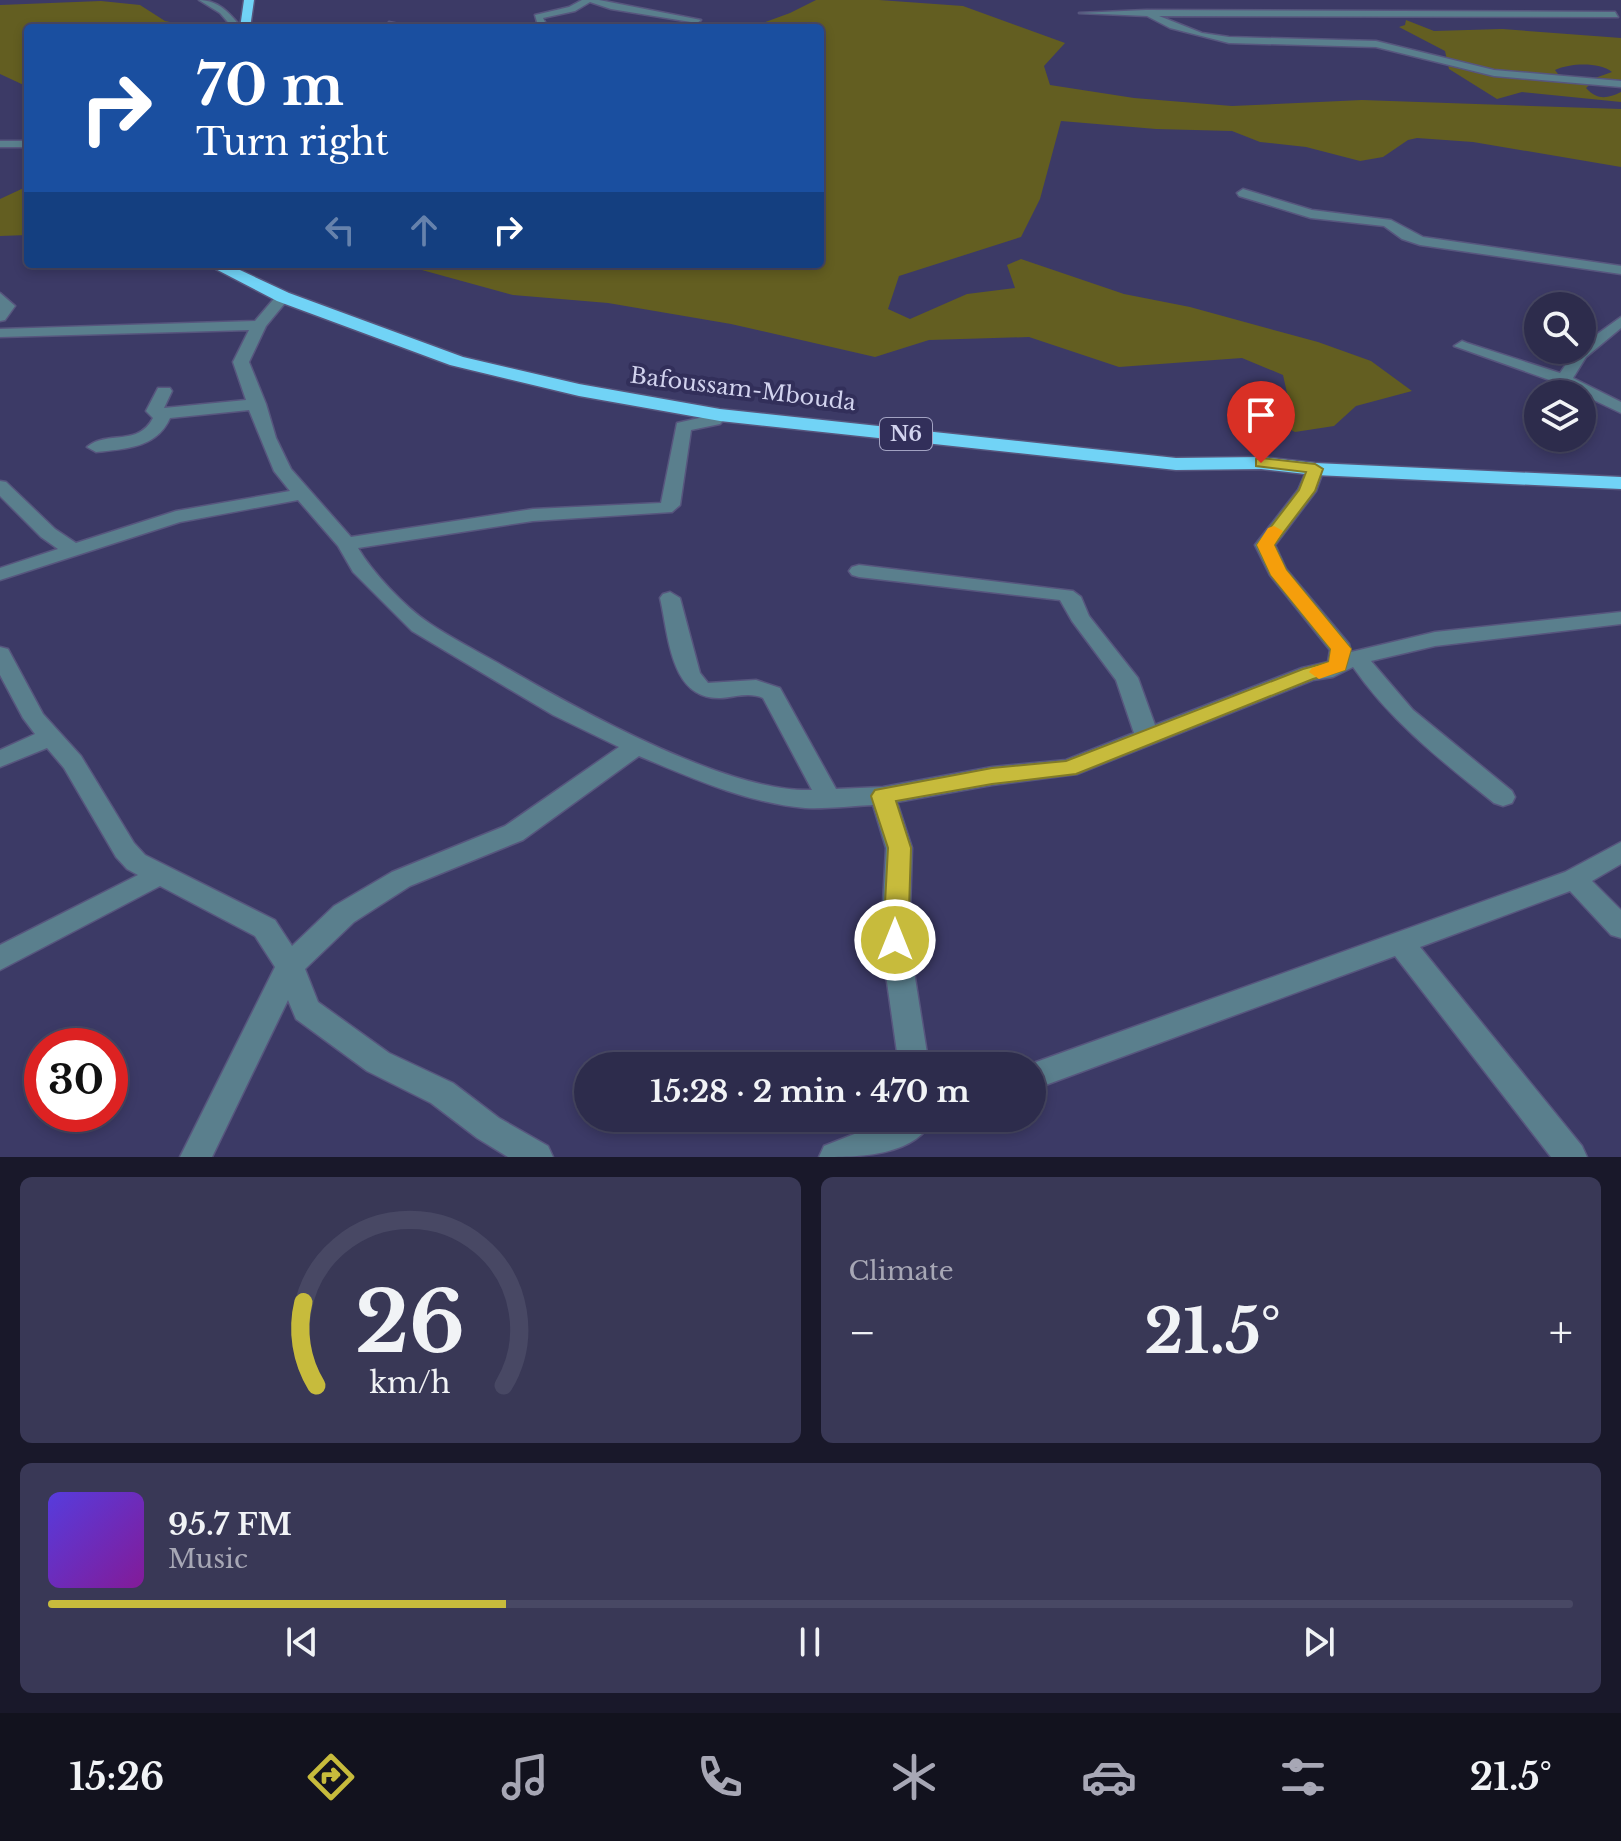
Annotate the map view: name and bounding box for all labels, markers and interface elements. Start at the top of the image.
text: 70 m [196,51,344,120]
icon: right [64,56,168,160]
text: Turn right [196,120,389,165]
icon: left [318,208,362,252]
icon: ahead [402,208,446,252]
icon: right [486,208,530,252]
map controls [1524,292,1596,452]
button: search [1524,292,1596,364]
street label: Bafoussam-Mbouda [629,362,858,416]
button: layers [1524,380,1596,452]
pin [1227,381,1295,463]
icon: arrive [1239,393,1283,437]
road number: N6 [880,418,932,450]
position arrow [853,898,937,982]
speed limit sign: 30 [24,1028,128,1132]
text: 15:28 · 2 min · 470 m [650,1073,970,1110]
text: Climate [849,1255,954,1287]
text: 26 [355,1271,465,1374]
text: 21.5° [1144,1295,1281,1369]
text: − [849,1305,876,1360]
text: + [1549,1305,1573,1360]
text: km/h [370,1365,451,1401]
text: 95.7 FM [168,1506,292,1543]
text: Music [168,1543,248,1575]
icon: previous [280,1620,324,1664]
icon: pause [788,1620,832,1664]
icon: next [1297,1620,1341,1664]
icon: directions [303,1749,359,1805]
icon: music [497,1749,553,1805]
icon: phone [692,1749,748,1805]
icon: climate [886,1749,942,1805]
icon: car [1081,1749,1137,1805]
icon: filters [1275,1749,1331,1805]
text: 15:26 [69,1755,164,1800]
text: 21.5° [1470,1755,1552,1800]

